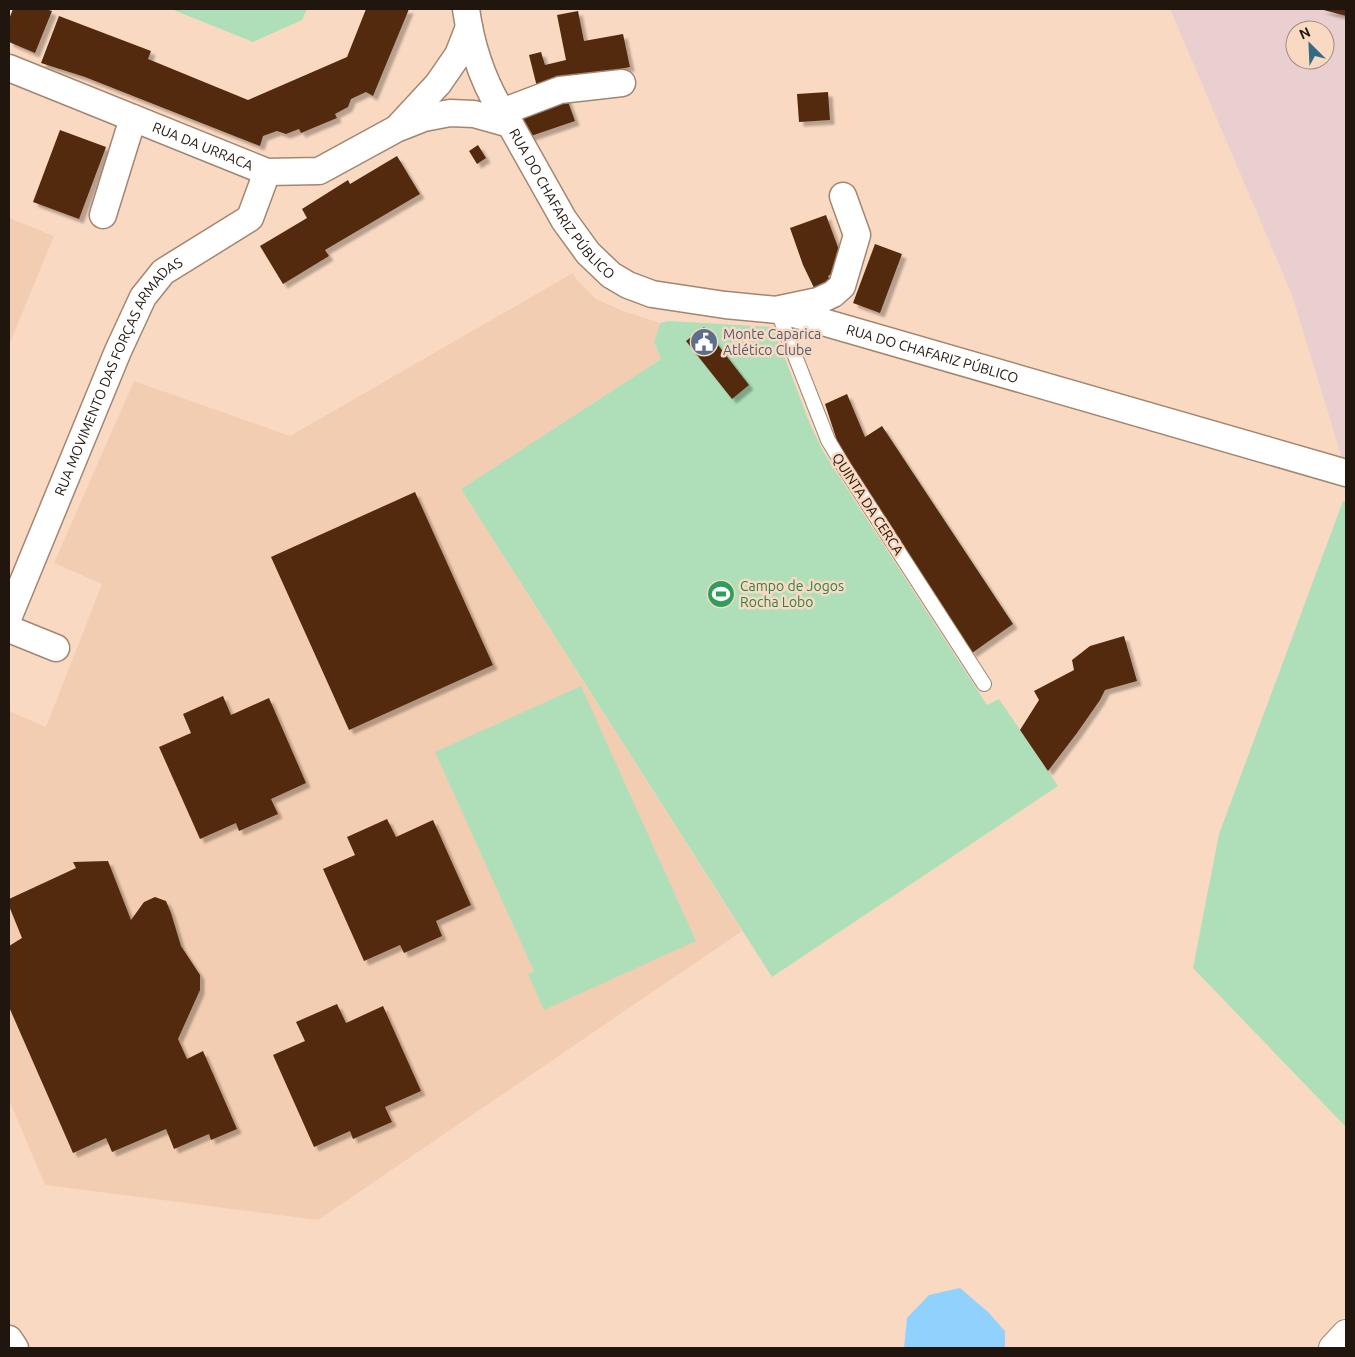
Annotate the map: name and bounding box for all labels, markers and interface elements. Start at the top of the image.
north arrow [1285,20,1335,70]
text: N [1297,24,1313,43]
street label: RUA DA URRACA [150,119,256,174]
street label: RUA DO CHAFARIZ PÚBLICO [506,126,618,282]
street label: RUA MOVIMENTO DAS FORÇAS ARMADAS [51,254,185,498]
street label: RUA DO CHAFARIZ PÚBLICO [844,321,1020,386]
place label: Monte Caparica Atlético Clube [723,326,821,358]
public building icon: Monte Caparica Atlético Clube [689,327,719,357]
street label: QUINTA DA CERCA [829,450,907,558]
place label: Campo de Jogos Rocha Lobo [740,578,844,610]
sports icon: Campo de Jogos Rocha Lobo [706,579,736,609]

